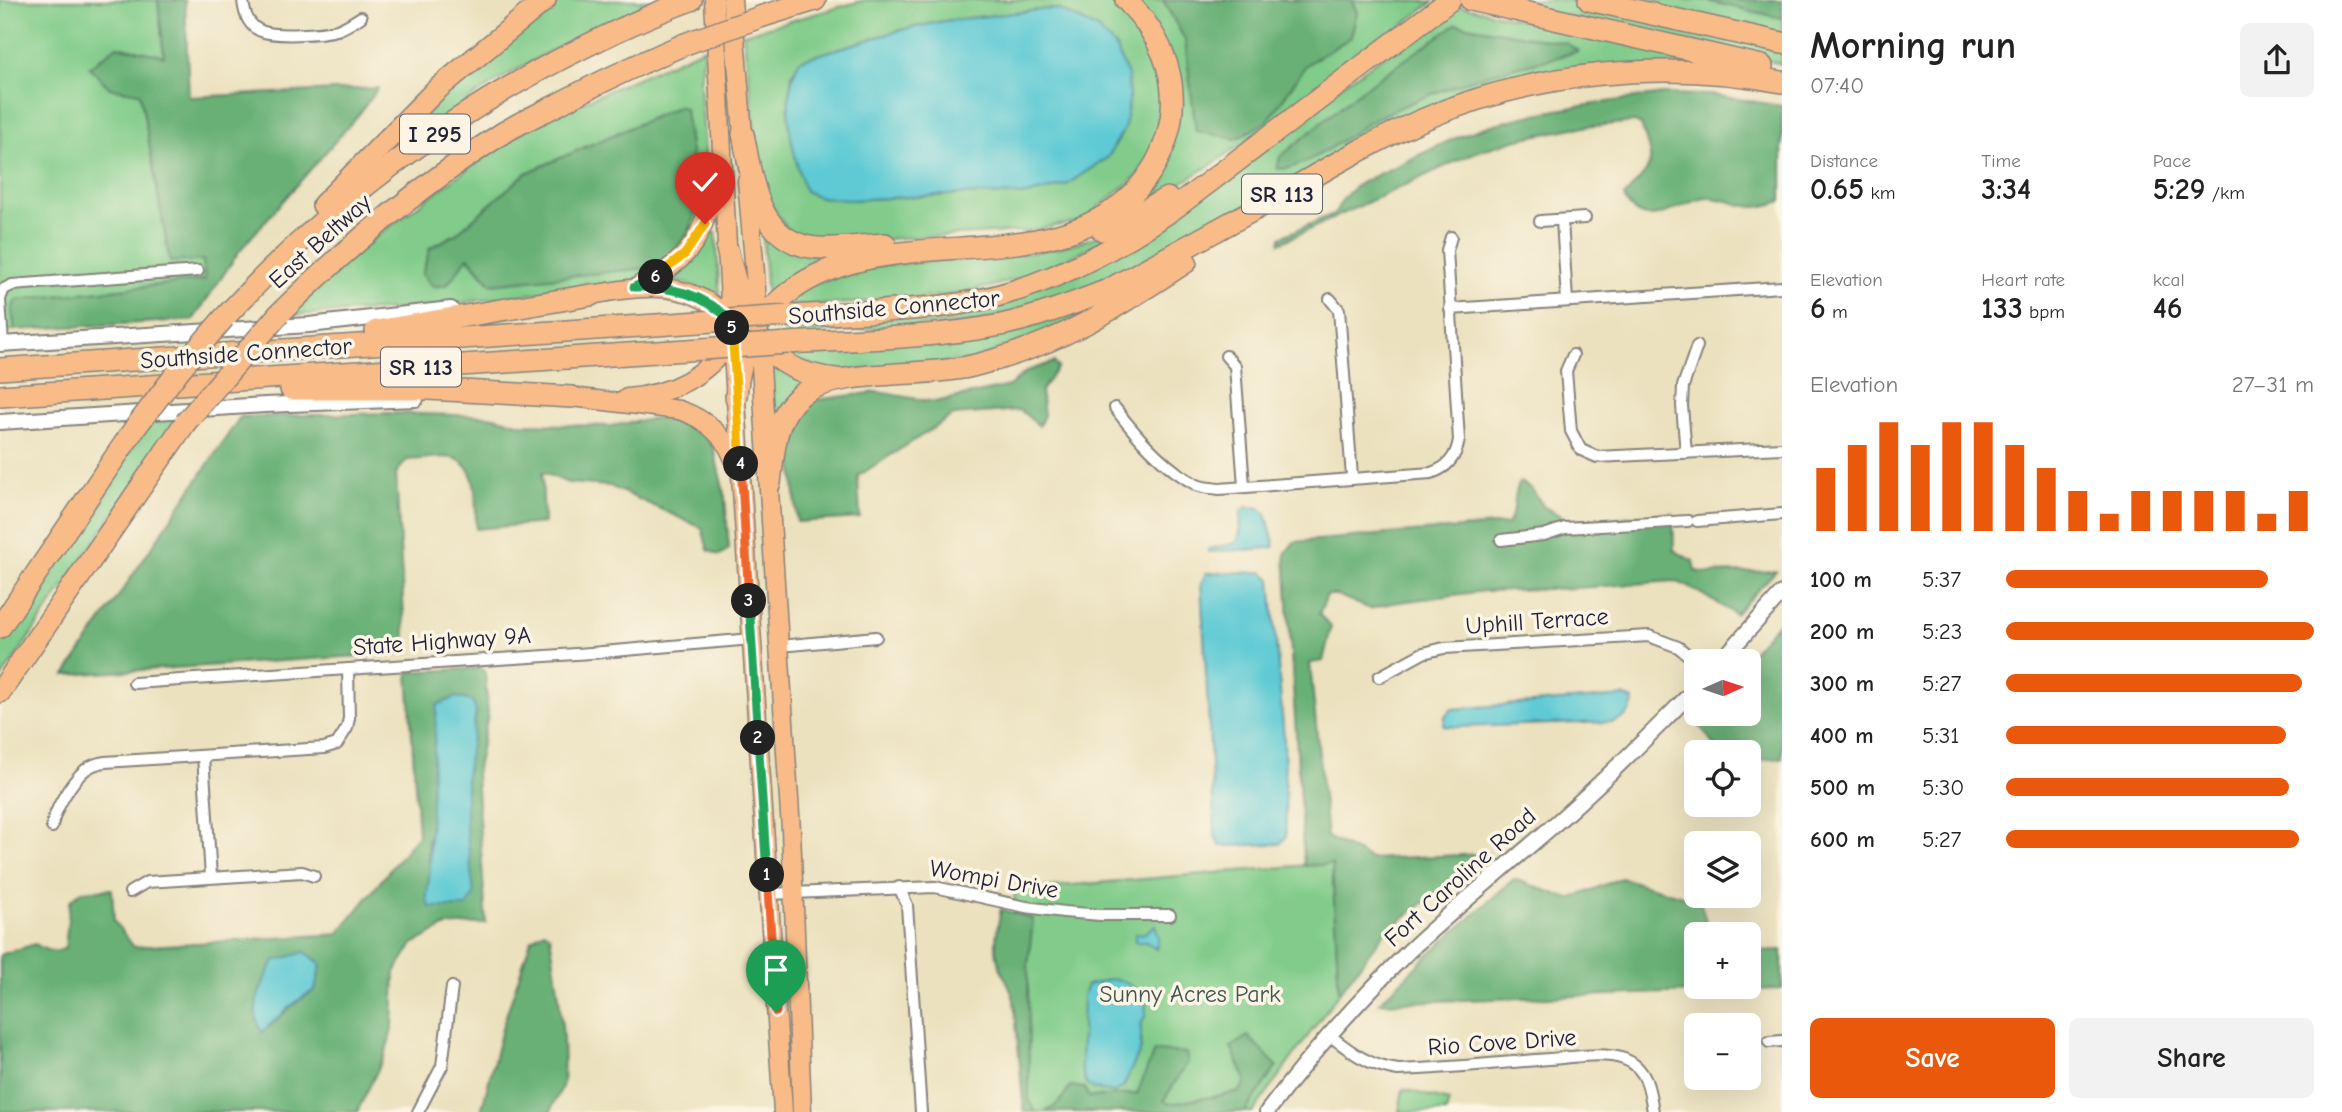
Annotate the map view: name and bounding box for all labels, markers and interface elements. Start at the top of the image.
button: share [2240,23,2314,97]
text: Morning run [1810,24,2016,68]
text: 07:40 [1810,72,1864,99]
road number: I 295 [400,114,470,154]
text: Distance [1810,150,1878,172]
text: Time [1981,150,2021,172]
text: Pace [2153,150,2191,172]
pin [675,152,735,224]
icon: check [686,163,724,201]
text: 0.65 [1810,172,1864,207]
text: 3:34 [1981,172,2031,207]
text: 5:29 [2153,172,2205,207]
road number: SR 113 [1242,174,1322,214]
text: km [1864,182,1895,204]
text: /km [2205,182,2245,204]
street label: East Beltway [263,188,377,294]
pin: 6 [638,260,674,294]
text: 6 [651,265,660,287]
text: Elevation [1810,269,1883,291]
text: Heart rate [1981,269,2065,291]
text: kcal [2153,269,2185,291]
street label: Southside Connector [787,284,1001,330]
text: 6 [1810,291,1826,326]
text: 133 [1981,291,2023,326]
text: 46 [2153,291,2182,326]
text: m [1826,301,1848,323]
text: bpm [2023,301,2065,323]
pin: 5 [714,310,750,346]
text: 5 [726,316,737,338]
street label: Southside Connector [139,332,353,374]
road number: SR 113 [381,348,461,386]
text: Elevation [1810,371,1898,398]
text: 27–31 m [2232,371,2314,398]
pin: 4 [724,447,758,482]
text: 4 [736,452,745,474]
text: 100 m [1810,566,1872,593]
text: 5:37 [1922,566,1961,593]
pin: 3 [732,584,766,618]
text: 3 [744,589,753,611]
street label: Uphill Terrace [1465,602,1609,640]
text: 200 m [1810,618,1874,645]
text: 5:23 [1922,618,1962,645]
street label: State Highway 9A [352,621,532,661]
north arrow [1684,649,1760,726]
map controls [1684,649,1761,1090]
text: 300 m [1810,670,1874,697]
text: 5:27 [1922,670,1962,697]
pin: 2 [740,720,776,756]
text: 400 m [1810,722,1874,749]
text: 5:31 [1922,722,1959,749]
text: 2 [753,726,762,748]
button: locate [1684,740,1761,817]
text: 500 m [1810,774,1875,801]
text: 5:30 [1922,774,1964,801]
street label: Fort Caroline Road [1378,802,1542,952]
text: 600 m [1810,826,1875,853]
text: 5:27 [1922,826,1962,853]
button: layers [1684,831,1761,908]
street label: Wompi Drive [927,854,1061,904]
pin: 1 [750,858,784,892]
text: 1 [763,863,770,885]
button: + [1684,922,1761,999]
pin [746,940,806,1012]
icon: arrive [757,951,795,989]
park label: Sunny Acres Park [1099,980,1281,1008]
button: − [1684,1013,1761,1090]
button: Save [1810,1018,2055,1098]
button: Share [2069,1018,2314,1098]
street label: Rio Cove Drive [1427,1023,1577,1061]

